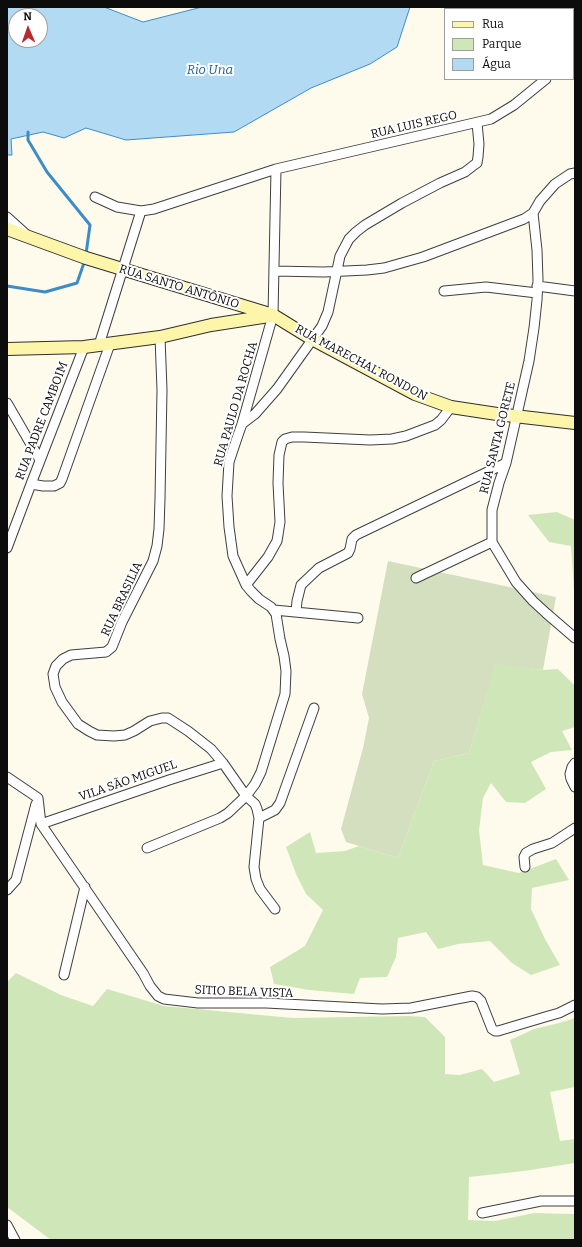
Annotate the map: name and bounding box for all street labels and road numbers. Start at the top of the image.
street label: RUA LUIS REGO [369,108,459,142]
street label: RUA SANTO ANTÔNIO [117,262,241,312]
street label: RUA MARECHAL RONDON [292,322,430,404]
street label: RUA PAULO DA ROCHA [211,340,261,468]
street label: RUA PADRE CAMBOIM [13,360,71,482]
street label: RUA SANTA GORETE [477,381,519,495]
street label: RUA BRASILIA [98,559,146,639]
street label: VILA SÃO MIGUEL [77,757,179,805]
street label: SITIO BELA VISTA [194,983,294,1001]

